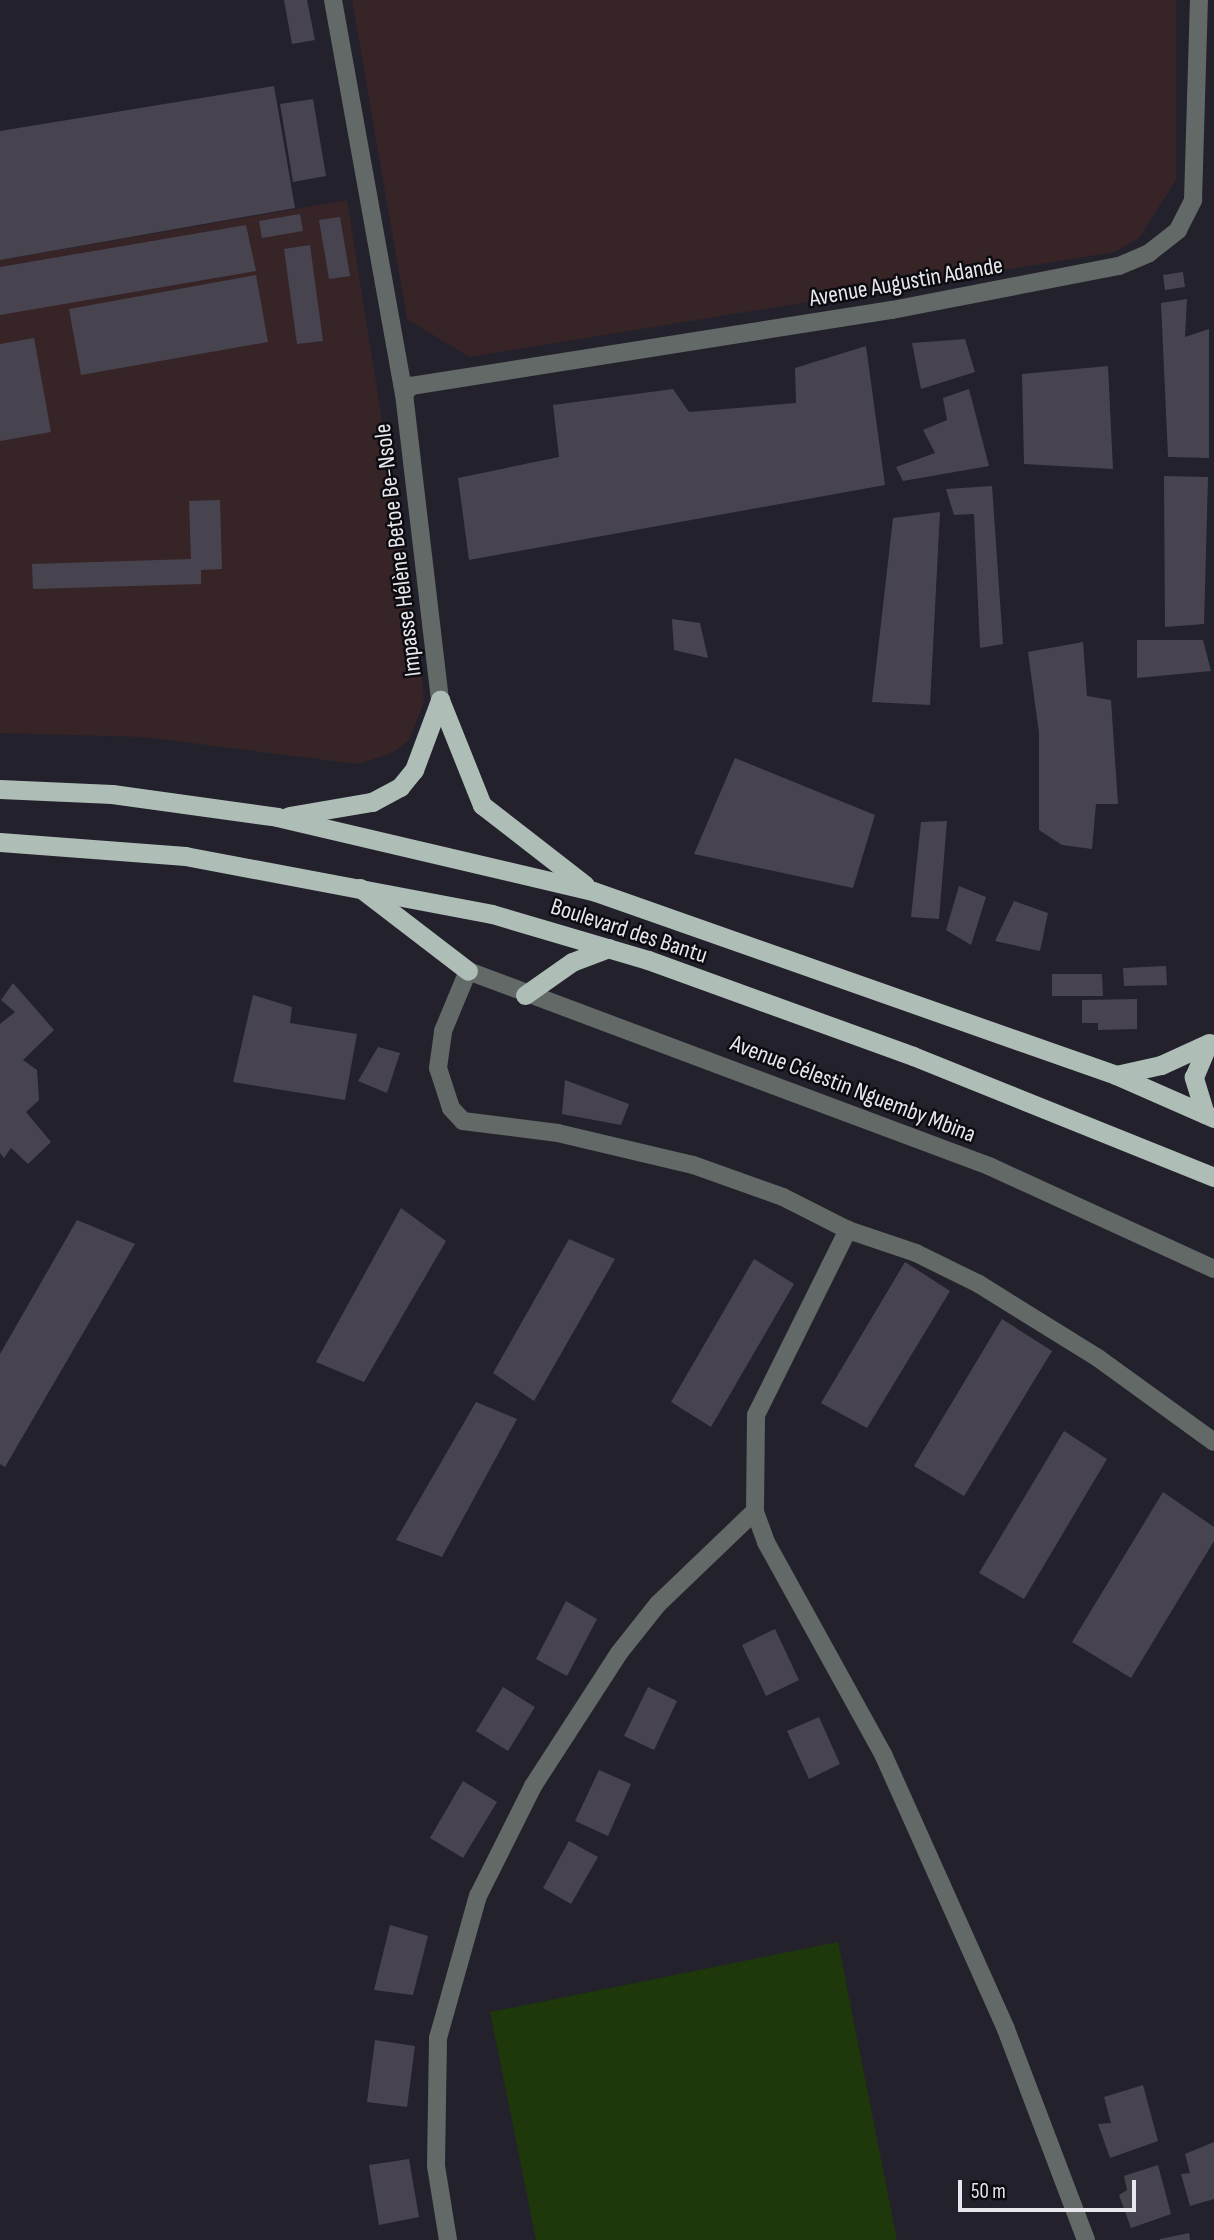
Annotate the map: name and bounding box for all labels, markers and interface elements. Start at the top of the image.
street label: Avenue Augustin Adande [807,251,1005,313]
street label: Impasse Hélène Betoe Be-Nsole [368,422,428,678]
street label: Boulevard des Bantu [547,892,711,970]
street label: Avenue Célestin Nguemby Mbina [726,1029,980,1149]
scale bar [962,2166,1140,2210]
text: 50 m [971,2179,1006,2204]

